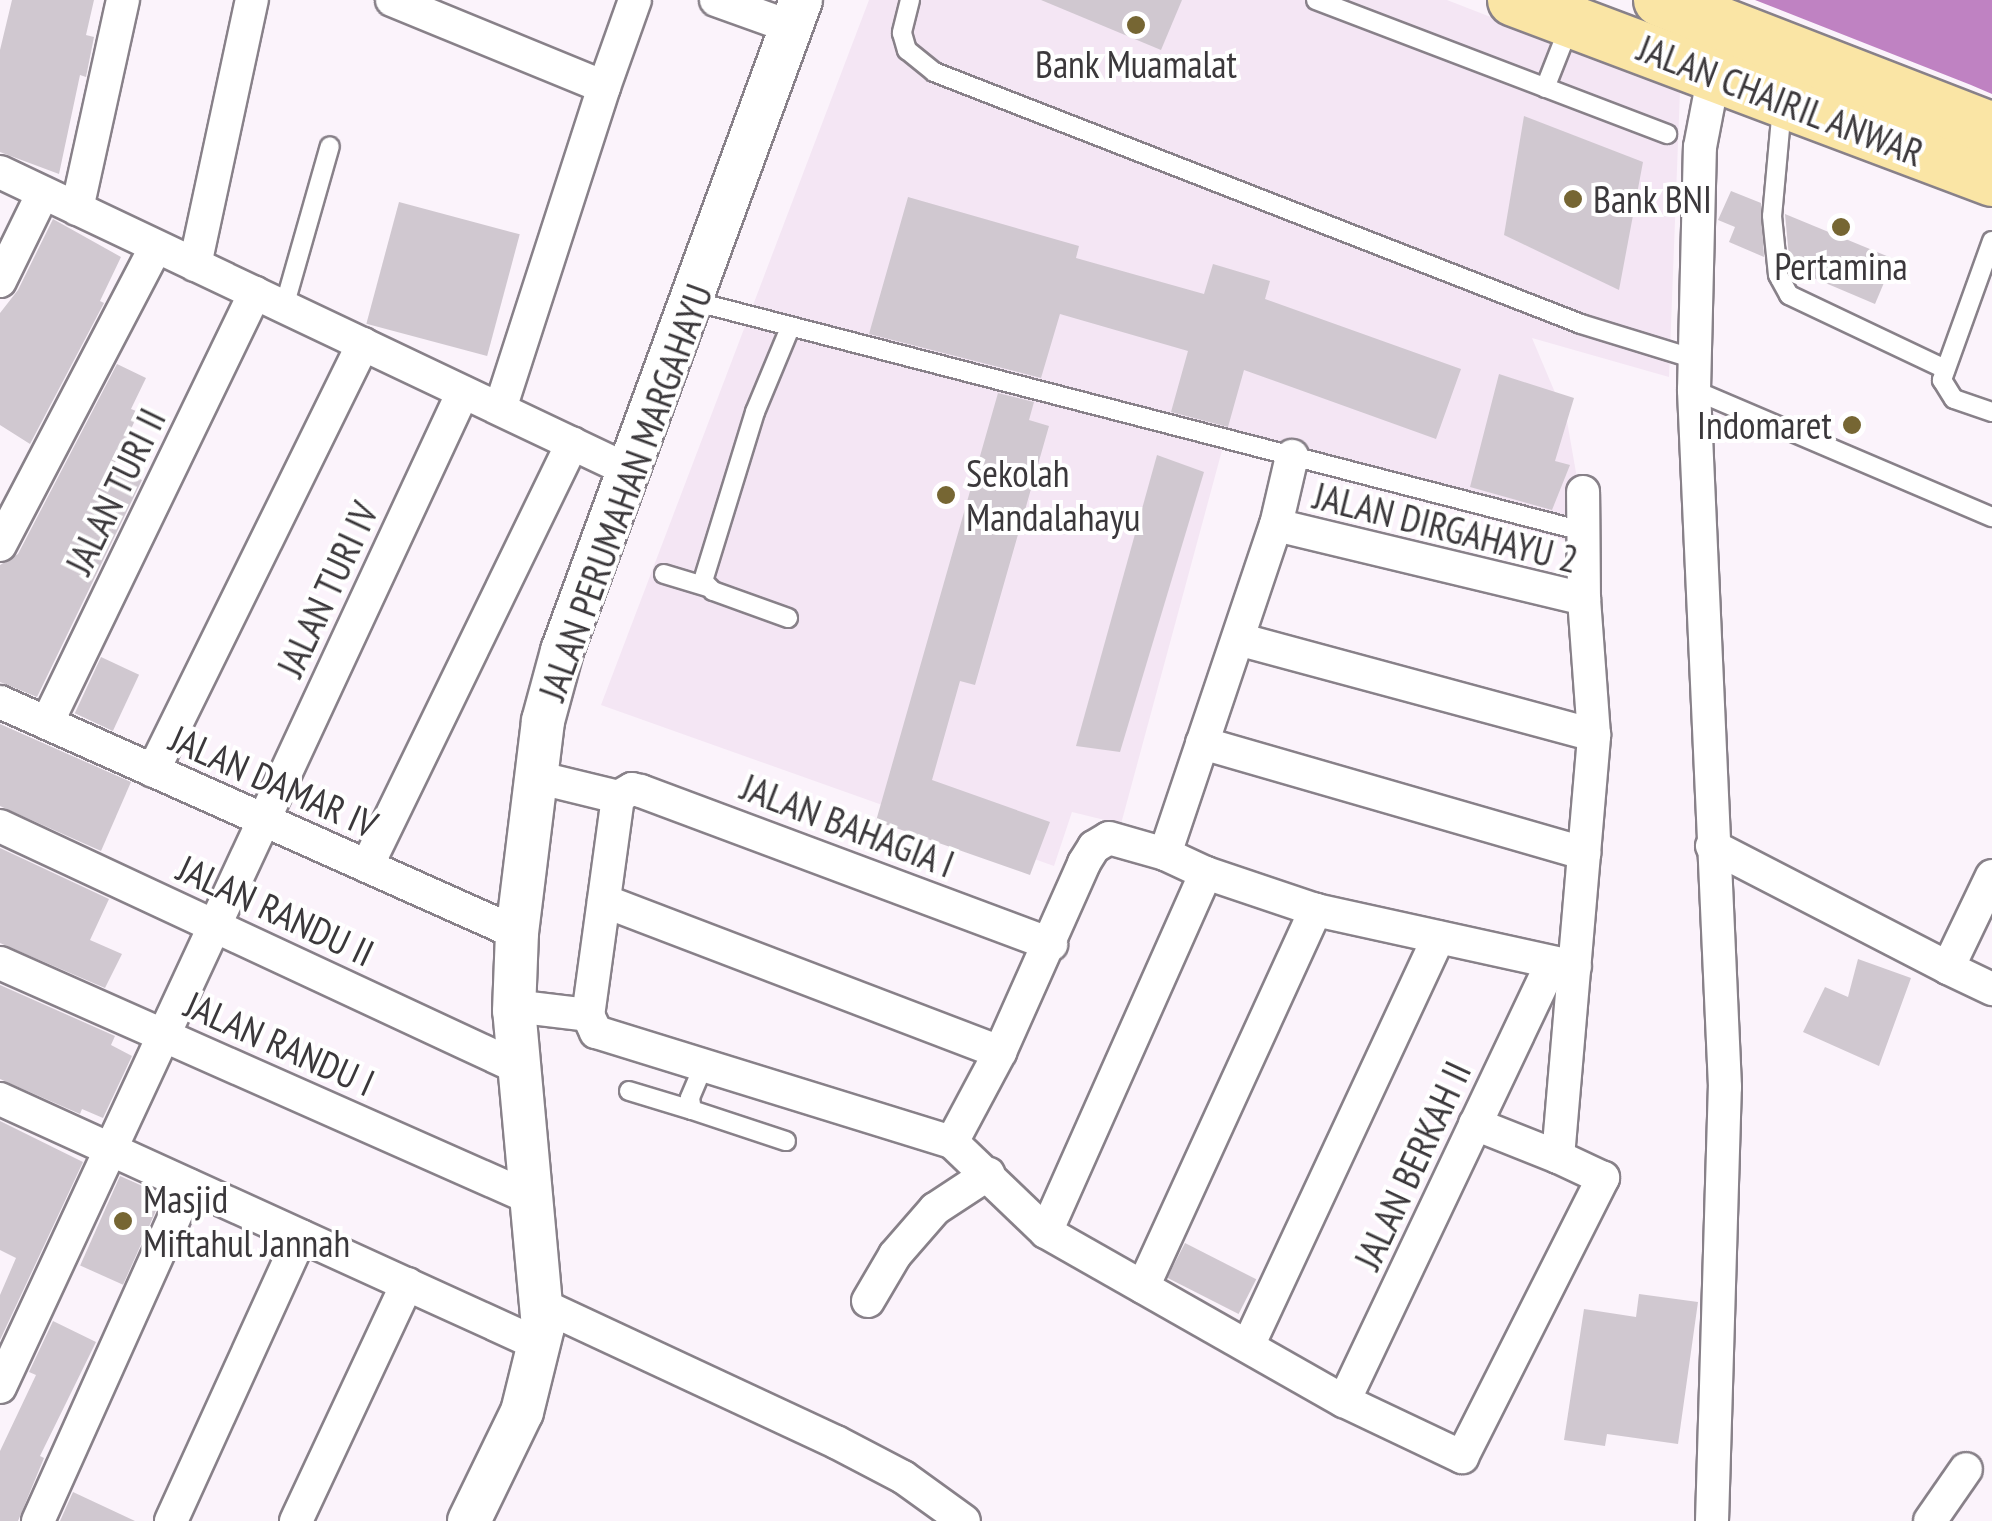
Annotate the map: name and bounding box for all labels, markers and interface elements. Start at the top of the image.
marker: Bank Muamalat [1125,14,1147,36]
street label: JALAN CHAIRIL ANWAR [1631,24,1931,176]
place label: Bank Muamalat [1035,41,1237,87]
place label: Bank BNI [1593,176,1713,222]
marker: Bank BNI [1562,188,1584,210]
marker: Pertamina [1830,216,1852,238]
place label: Pertamina [1774,243,1908,289]
street label: JALAN PERUMAHAN MARGAHAYU [528,278,722,706]
street label: JALAN TURI II [55,400,175,582]
place label: Indomaret [1697,402,1832,448]
marker: Indomaret [1841,414,1863,436]
place label: Sekolah Mandalahayu [966,450,1140,540]
street label: JALAN DIRGAHAYU 2 [1309,472,1583,582]
marker: Sekolah Mandalahayu [935,484,957,506]
street label: JALAN TURI IV [267,494,387,684]
street label: JALAN DAMAR IV [163,715,385,847]
street label: JALAN BAHAGIA I [735,763,961,887]
street label: JALAN RANDU II [171,845,381,975]
street label: JALAN RANDU I [178,981,382,1105]
street label: JALAN BERKAH II [1344,1054,1480,1276]
place label: Masjid Miftahul Jannah [143,1176,350,1266]
marker: Masjid Miftahul Jannah [112,1210,134,1232]

